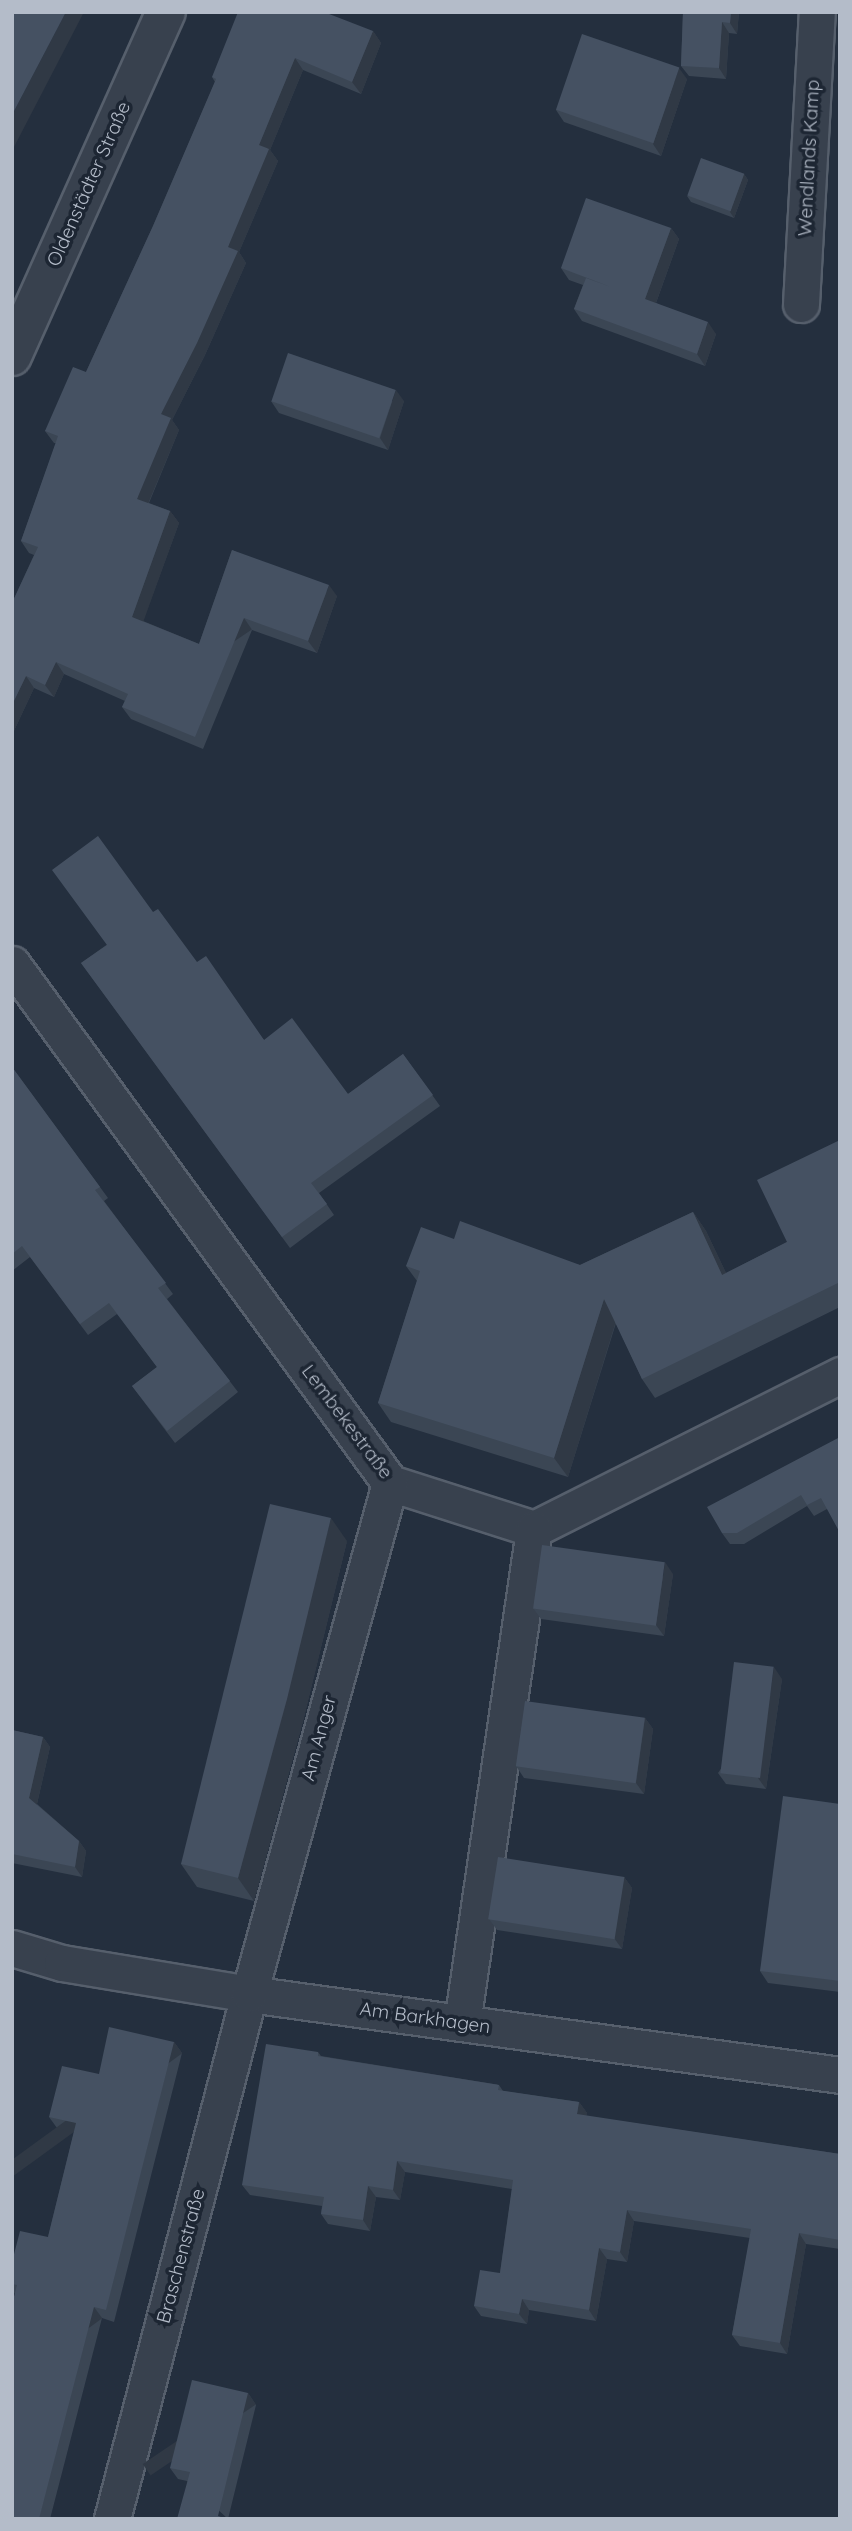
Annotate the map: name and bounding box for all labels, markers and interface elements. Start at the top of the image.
street label: Wendlands Kamp [794,79,824,237]
street label: Oldenstädter Straße [42,98,136,270]
street label: Lembekestraße [297,1360,397,1484]
street label: Am Anger [297,1693,341,1783]
street label: Am Barkhagen [358,1998,492,2038]
street label: Braschenstraße [152,2186,210,2326]

